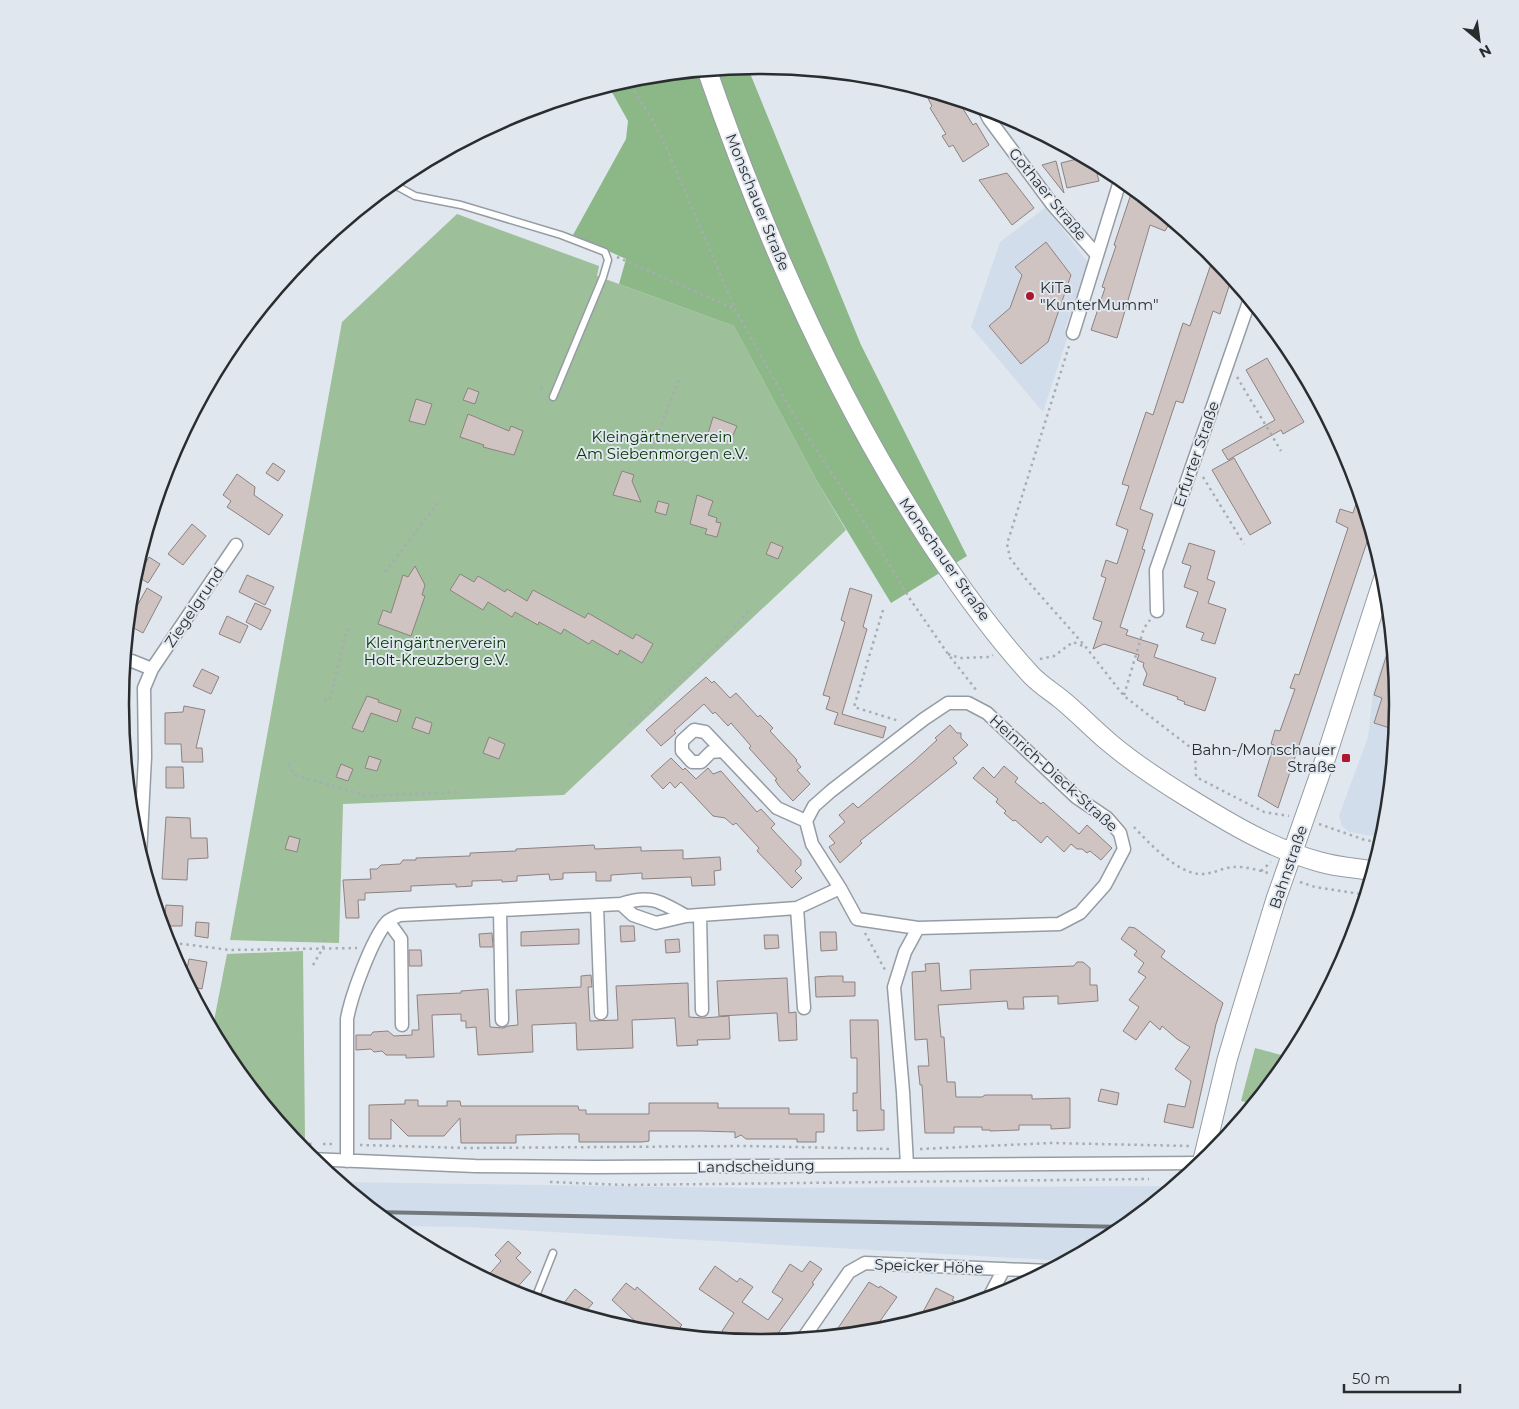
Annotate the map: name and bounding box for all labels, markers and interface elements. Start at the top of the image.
north arrow [1454,15,1504,65]
text: N [1476,41,1495,62]
street label: Monschauer Straße [722,131,794,273]
street label: Gothaer Straße [1005,144,1091,244]
place label: KiTa "KunterMumm" [1040,278,1159,314]
marker: KiTa "KunterMumm" [1024,290,1036,302]
street label: Erfurter Straße [1169,398,1223,510]
park label: Kleingärtnerverein Am Siebenmorgen e.V. [576,427,748,463]
street label: Monschauer Straße [895,494,995,624]
street label: Ziegelgrund [160,563,228,651]
park label: Kleingärtnerverein Holt-Kreuzberg e.V. [364,633,508,669]
street label: Heinrich-Dieck-Straße [986,710,1122,836]
place label: Bahn-/Monschauer Straße [1191,740,1336,776]
marker: Bahn-/Monschauer Straße [1340,752,1352,764]
street label: Bahnstraße [1265,823,1311,911]
street label: Landscheidung [697,1155,815,1177]
street label: Speicker Höhe [874,1255,984,1277]
scale bar [1344,1362,1460,1394]
text: 50 m [1352,1369,1390,1388]

